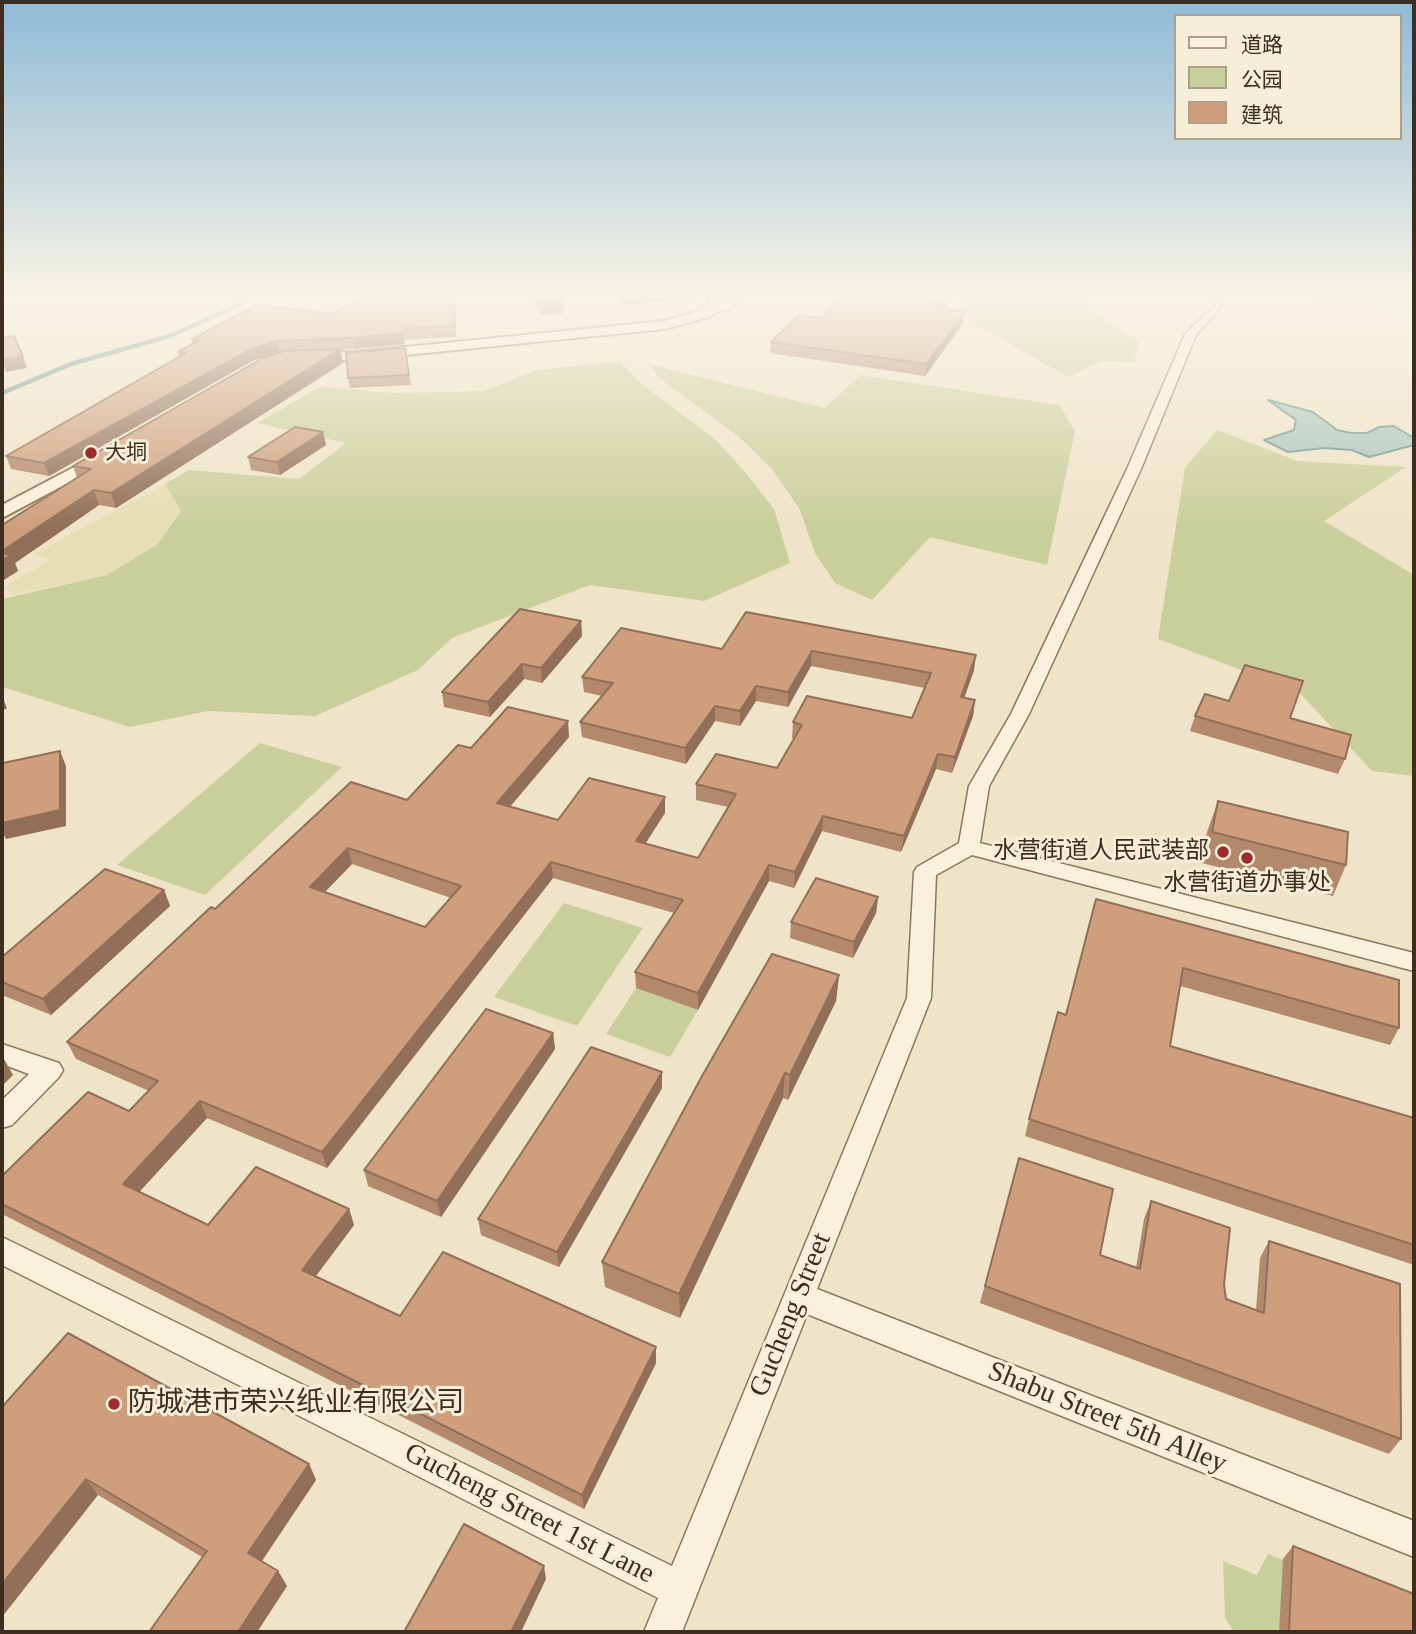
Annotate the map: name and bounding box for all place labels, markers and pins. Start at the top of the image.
place label: 大垌 [105,440,147,466]
marker: 大垌 [83,445,99,461]
place label: 水营街道人民武装部 [993,838,1209,866]
marker: 水营街道人民武装部 [1215,844,1231,860]
marker: 水营街道办事处 [1239,850,1255,866]
place label: 水营街道办事处 [1163,870,1331,898]
place label: 防城港市荣兴纸业有限公司 [128,1387,464,1421]
marker: 防城港市荣兴纸业有限公司 [106,1396,122,1412]

